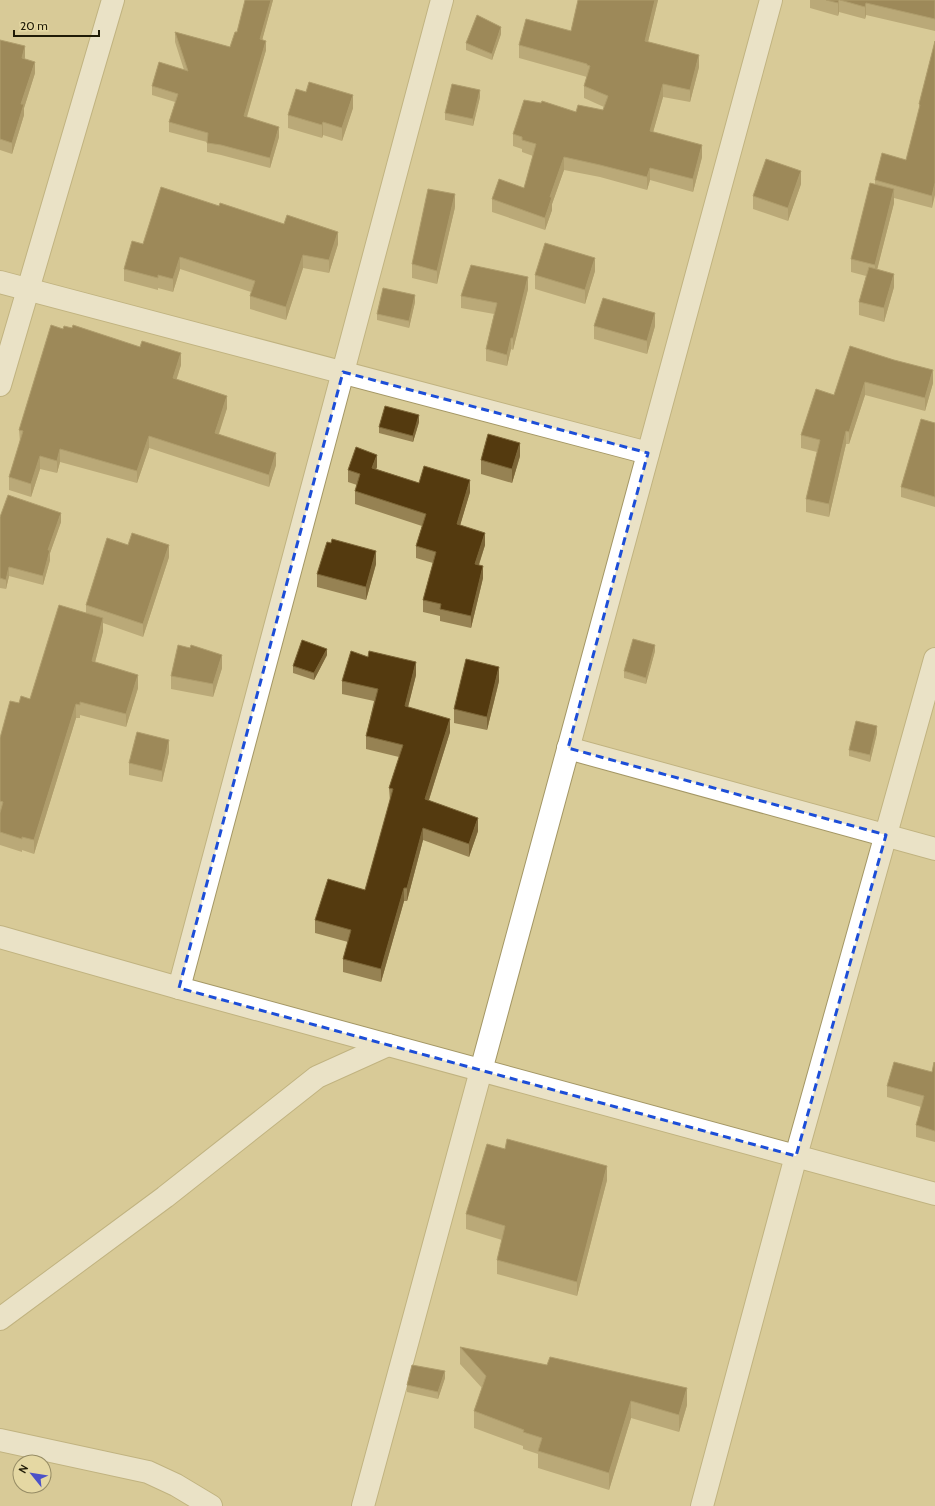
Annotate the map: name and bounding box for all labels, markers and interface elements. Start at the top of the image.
scale bar [14,12,99,38]
text: 20 m [20,18,48,33]
north arrow [12,1454,52,1494]
text: N [15,1462,31,1476]

